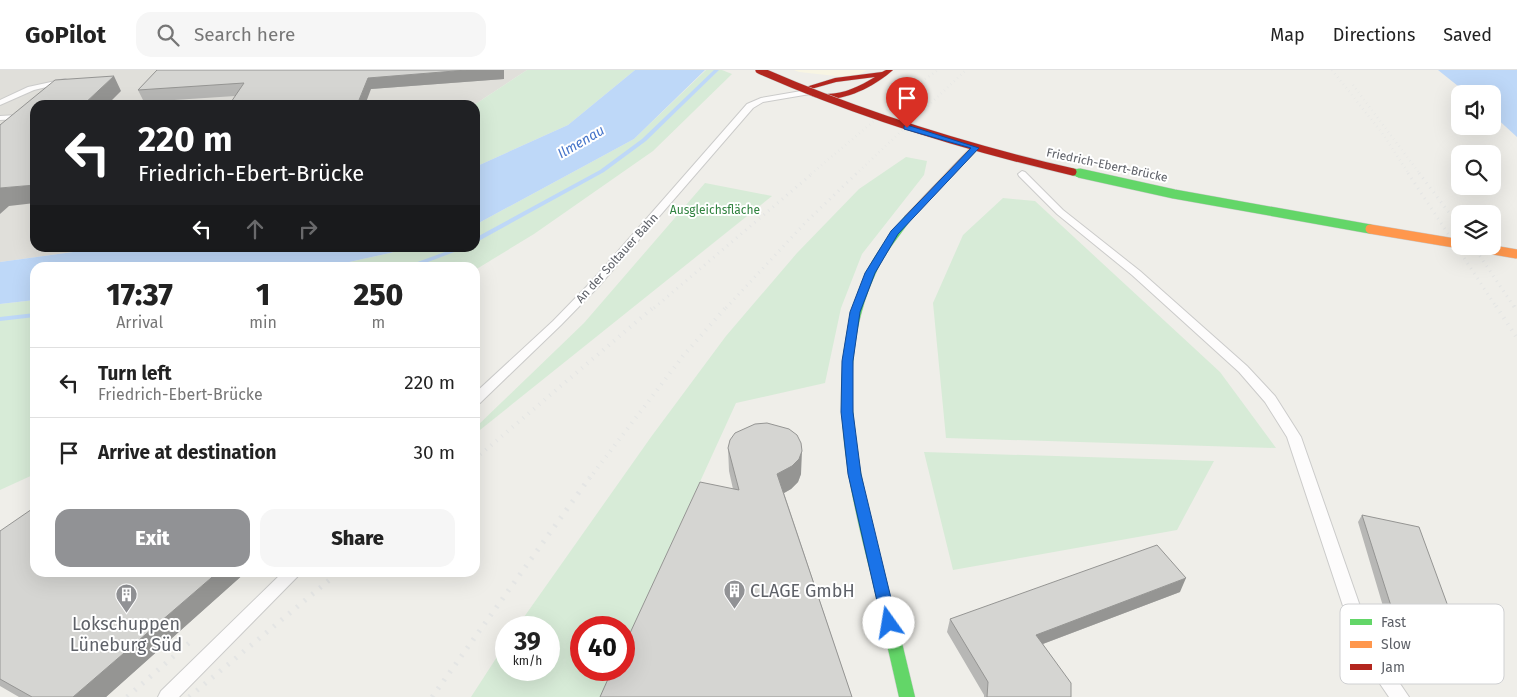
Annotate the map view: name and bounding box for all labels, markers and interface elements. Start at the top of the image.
search box [136,12,486,57]
text: GoPilot [25,21,106,49]
icon: search [154,21,182,49]
text: Search here [194,23,295,46]
text: Map [1270,24,1305,46]
text: Directions [1333,24,1415,46]
text: Saved [1443,24,1492,46]
pin [886,77,928,128]
icon: arrive [893,84,921,112]
map controls [1451,85,1501,255]
button: sound [1451,85,1501,135]
text: 220 m [138,118,233,160]
icon: left [55,120,120,185]
water label: Ilmenau [554,122,608,162]
street label: Friedrich-Ebert-Brücke [1045,145,1169,185]
button: search [1451,145,1501,195]
text: Friedrich-Ebert-Brücke [138,160,364,187]
park label: Ausgleichsfläche [670,203,760,217]
button: layers [1451,205,1501,255]
street label: An der Soltauer Bahn [573,210,661,306]
icon: left [188,215,216,243]
icon: ahead [241,215,269,243]
icon: right [294,215,322,243]
text: 17:37 [107,277,173,313]
text: 1 [256,277,270,313]
text: 250 [354,277,403,313]
text: Arrival [116,313,163,332]
text: min [249,313,277,332]
text: m [372,313,385,332]
text: Turn left [98,362,172,385]
icon: left [55,369,83,397]
text: 220 m [404,371,455,394]
text: Friedrich-Ebert-Brücke [98,385,263,404]
icon: arrive [55,439,83,467]
text: Arrive at destination [98,441,277,464]
text: 30 m [414,441,455,464]
button: Exit [55,509,250,567]
button: Share [260,509,455,567]
building icon: CLAGE GmbH [722,579,746,610]
place label: CLAGE GmbH [750,580,855,602]
building icon: Lokschuppen Lüneburg Süd [114,582,138,613]
position arrow [862,596,914,648]
legend [1340,604,1504,684]
place label: Lokschuppen Lüneburg Süd [70,613,182,656]
text: Fast [1381,614,1407,631]
speed limit sign: 40 [570,616,635,681]
text: 39 [514,627,541,657]
text: Slow [1381,636,1411,653]
text: km/h [513,654,542,668]
text: Jam [1381,659,1405,676]

